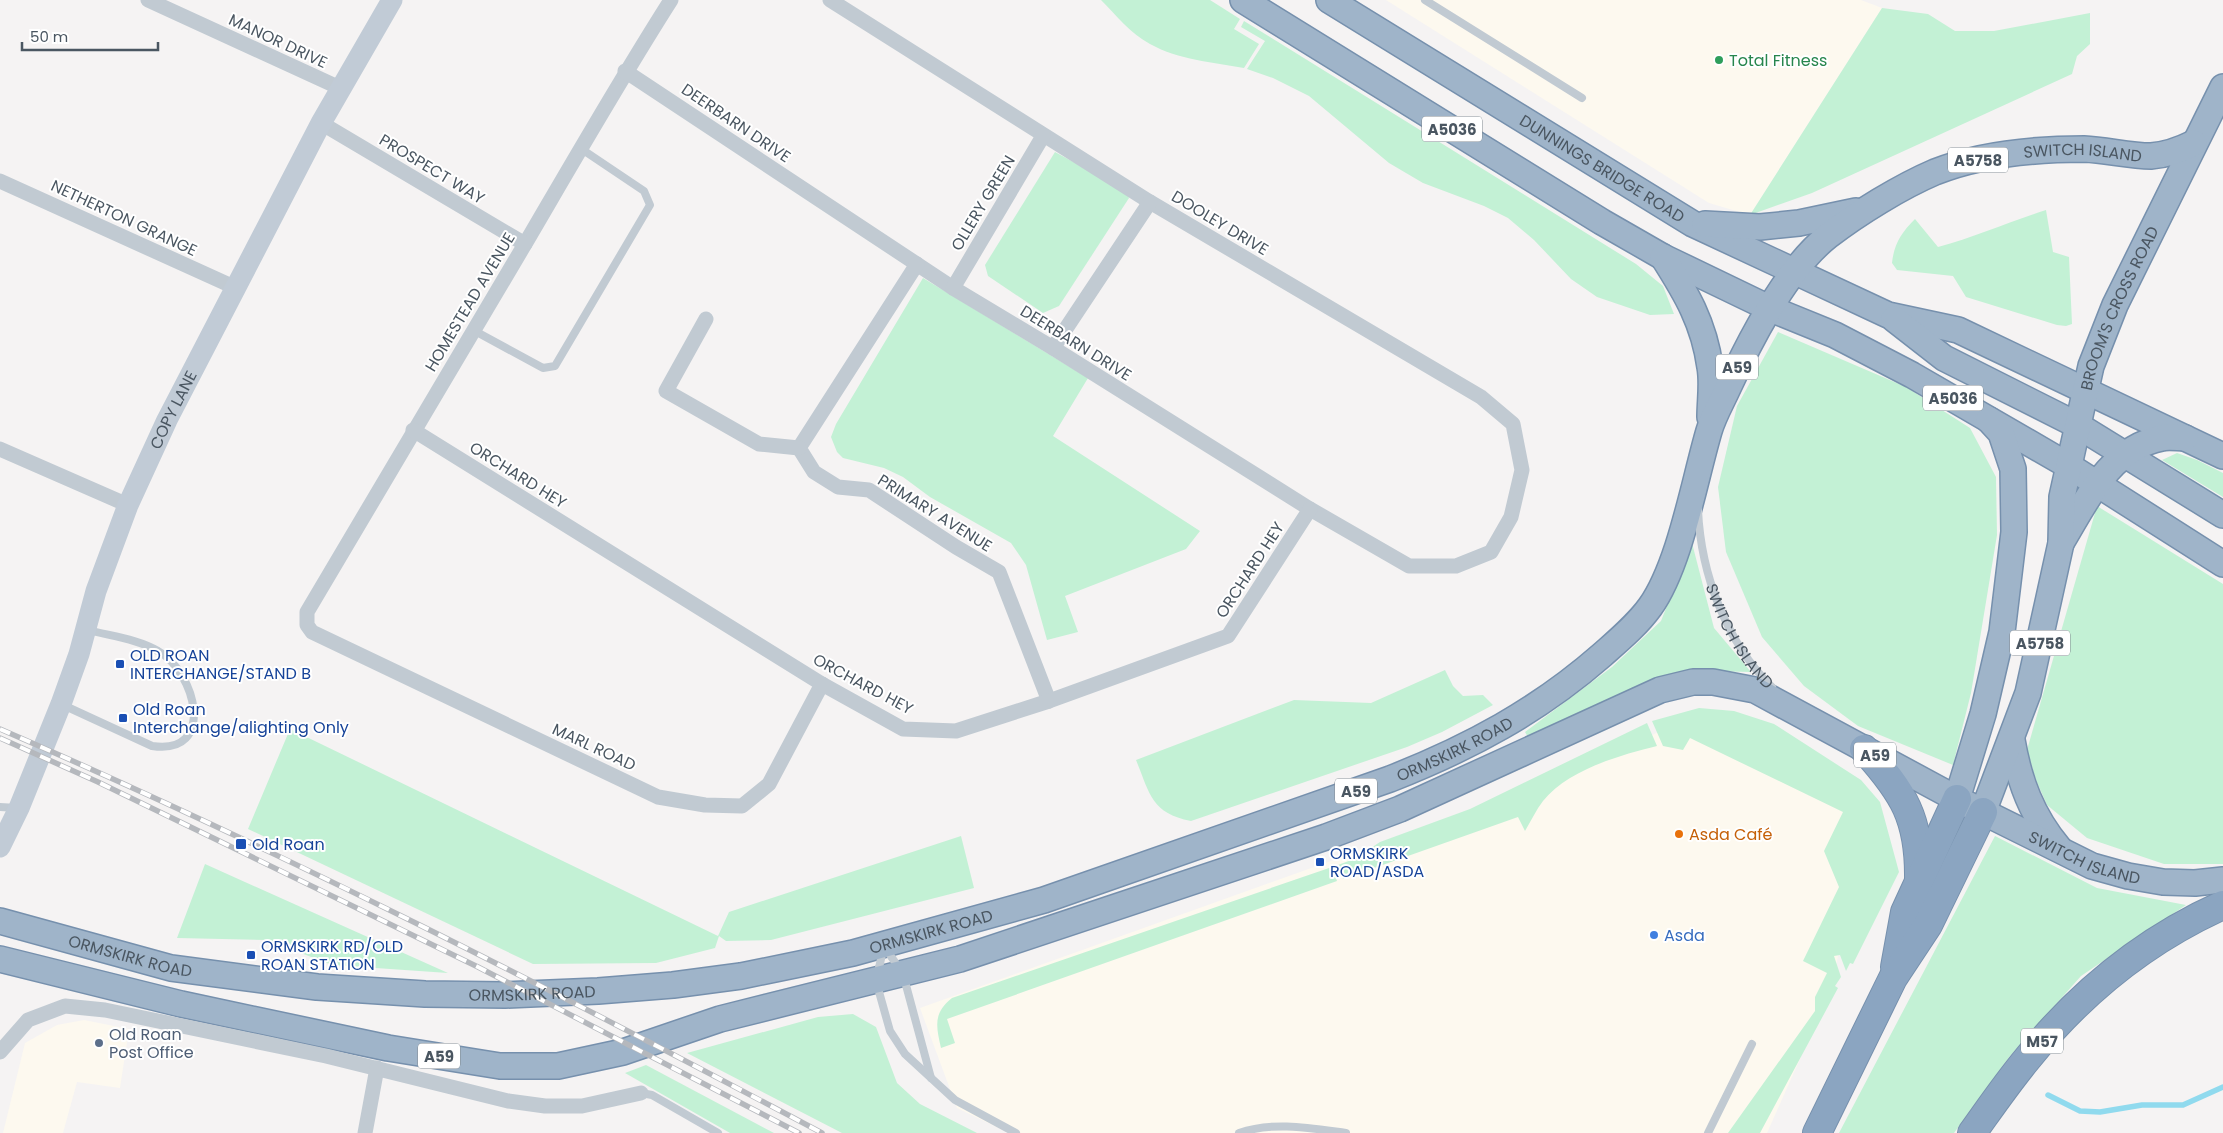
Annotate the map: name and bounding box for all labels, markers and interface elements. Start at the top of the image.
street label: MANOR DRIVE [225,8,331,74]
scale bar [22,20,159,52]
text: 50 m [30,26,68,47]
place label: Total Fitness [1729,49,1827,72]
marker: Total Fitness [1713,54,1725,66]
street label: DEERBARN DRIVE [677,78,795,168]
street label: DUNNINGS BRIDGE ROAD [1515,109,1689,228]
road number: A5036 [1422,116,1482,142]
street label: PROSPECT WAY [375,128,490,210]
street label: SWITCH ISLAND [2022,137,2143,167]
road number: A5758 [1948,148,2008,172]
street label: OLLERY GREEN [945,151,1021,255]
street label: NETHERTON GRANGE [47,174,201,262]
street label: DOOLEY DRIVE [1167,185,1273,261]
street label: BROOM'S CROSS ROAD [2074,222,2164,392]
street label: HOMESTEAD AVENUE [419,228,521,376]
street label: DEERBARN DRIVE [1016,300,1136,386]
road number: A59 [1716,354,1758,380]
street label: COPY LANE [144,367,202,453]
road number: A5036 [1923,386,1983,410]
street label: ORCHARD HEY [465,436,571,514]
street label: PRIMARY AVENUE [873,469,997,557]
street label: ORCHARD HEY [1210,517,1290,623]
street label: SWITCH ISLAND [1700,581,1779,694]
road number: A5758 [2010,630,2070,656]
place label: OLD ROAN INTERCHANGE/STAND B [130,644,311,685]
street label: ORCHARD HEY [809,648,918,720]
marker: OLD ROAN INTERCHANGE/STAND B [114,658,126,670]
place label: Old Roan Interchange/alighting Only [133,698,349,739]
street label: ORMSKIRK ROAD [1393,711,1517,787]
marker: Old Roan Interchange/alighting Only [117,712,129,724]
street label: MARL ROAD [548,718,640,776]
road number: A59 [1854,742,1896,768]
road number: A59 [1335,778,1377,804]
place label: Asda Café [1689,823,1772,846]
street label: SWITCH ISLAND [2025,825,2142,889]
marker: Asda Café [1673,828,1685,840]
place label: Old Roan [252,833,325,856]
marker: Old Roan [234,837,248,851]
place label: ORMSKIRK ROAD/ASDA [1330,842,1425,883]
marker: ORMSKIRK ROAD/ASDA [1314,856,1326,868]
street label: ORMSKIRK ROAD [867,903,995,959]
place label: Asda [1664,924,1705,947]
street label: ORMSKIRK ROAD [66,929,193,982]
marker: Asda [1648,929,1660,941]
place label: ORMSKIRK RD/OLD ROAN STATION [261,935,403,976]
marker: ORMSKIRK RD/OLD ROAN STATION [245,949,257,961]
street label: ORMSKIRK ROAD [469,980,596,1006]
place label: Old Roan Post Office [109,1023,194,1064]
road number: M57 [2021,1028,2063,1054]
marker: Old Roan Post Office [93,1037,105,1049]
road number: A59 [418,1044,460,1068]

